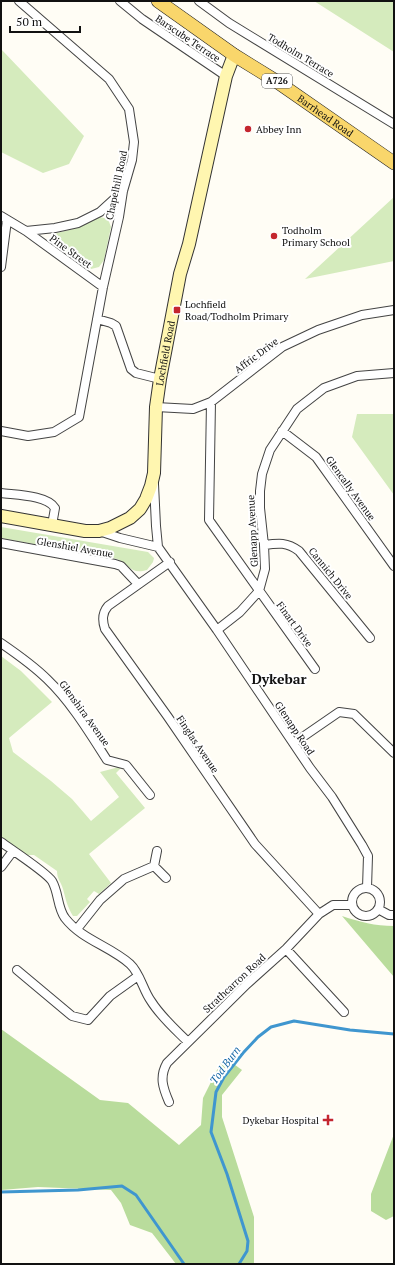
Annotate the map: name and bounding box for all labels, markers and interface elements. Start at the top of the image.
scale bar [10,8,80,34]
street label: Barscube Terrace [153,12,223,65]
text: 50 m [16,14,43,29]
street label: Todholm Terrace [265,31,336,80]
road number: A726 [262,74,292,88]
street label: Barrhead Road [295,92,356,140]
place label: Abbey Inn [256,123,302,136]
marker: Abbey Inn [243,124,253,134]
street label: Chapelhill Road [103,149,130,221]
place label: Todholm Primary School [282,224,350,249]
marker: Todholm Primary School [269,231,279,241]
street label: Pine Street [47,232,95,271]
place label: Lochfield Road/Todholm Primary [185,298,289,323]
marker: Lochfield Road/Todholm Primary [172,305,182,315]
street label: Lochfield Road [153,319,178,387]
street label: Affric Drive [232,335,281,376]
street label: Glencally Avenue [323,453,378,523]
street label: Glenapp Avenue [244,495,261,567]
street label: Glenshiel Avenue [36,534,114,561]
street label: Cannich Drive [306,545,356,602]
street label: Finart Drive [274,599,316,650]
district label: Dykebar [251,669,307,688]
street label: Glenshira Avenue [56,678,113,749]
street label: Glenapp Road [272,699,318,758]
street label: Finglas Avenue [173,713,222,776]
street label: Strathcarron Road [200,951,269,1016]
water label: Tod Burn [207,1043,243,1087]
place label: Dykebar Hospital [242,1114,319,1127]
marker: Dykebar Hospital [322,1114,334,1126]

